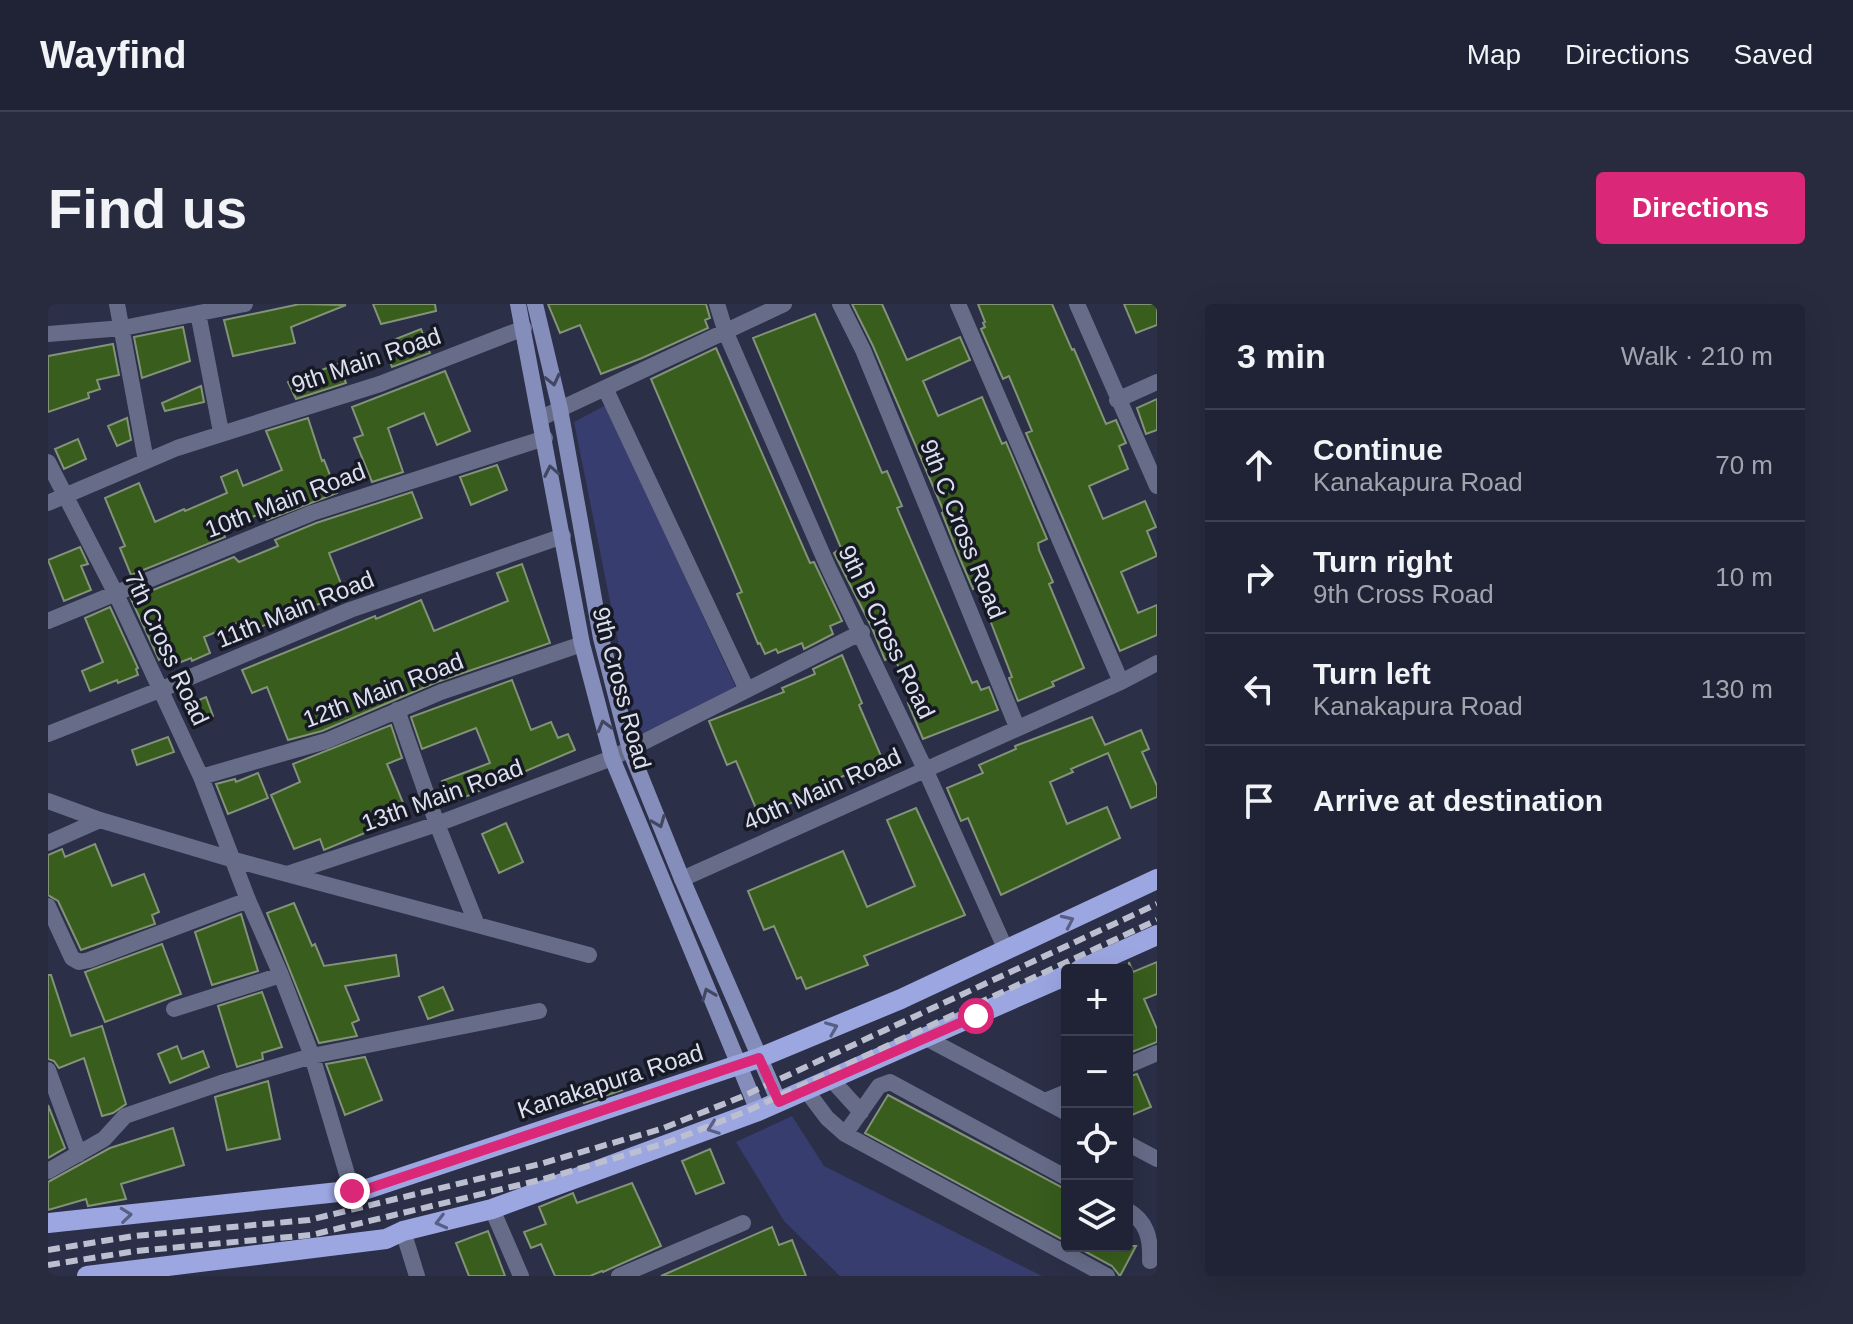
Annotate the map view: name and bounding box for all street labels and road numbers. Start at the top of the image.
street label: 9th Main Road [288,322,444,398]
street label: 9th C Cross Road [915,436,1011,622]
street label: 10th Main Road [201,457,369,543]
street label: 9th B Cross Road [833,541,941,723]
street label: 11th Main Road [212,565,378,653]
street label: 7th Cross Road [120,567,214,729]
street label: 9th Cross Road [587,604,657,772]
street label: 12th Main Road [299,647,467,733]
street label: 40th Main Road [739,742,905,836]
street label: 13th Main Road [358,753,526,837]
street label: Kanakapura Road [514,1038,706,1124]

